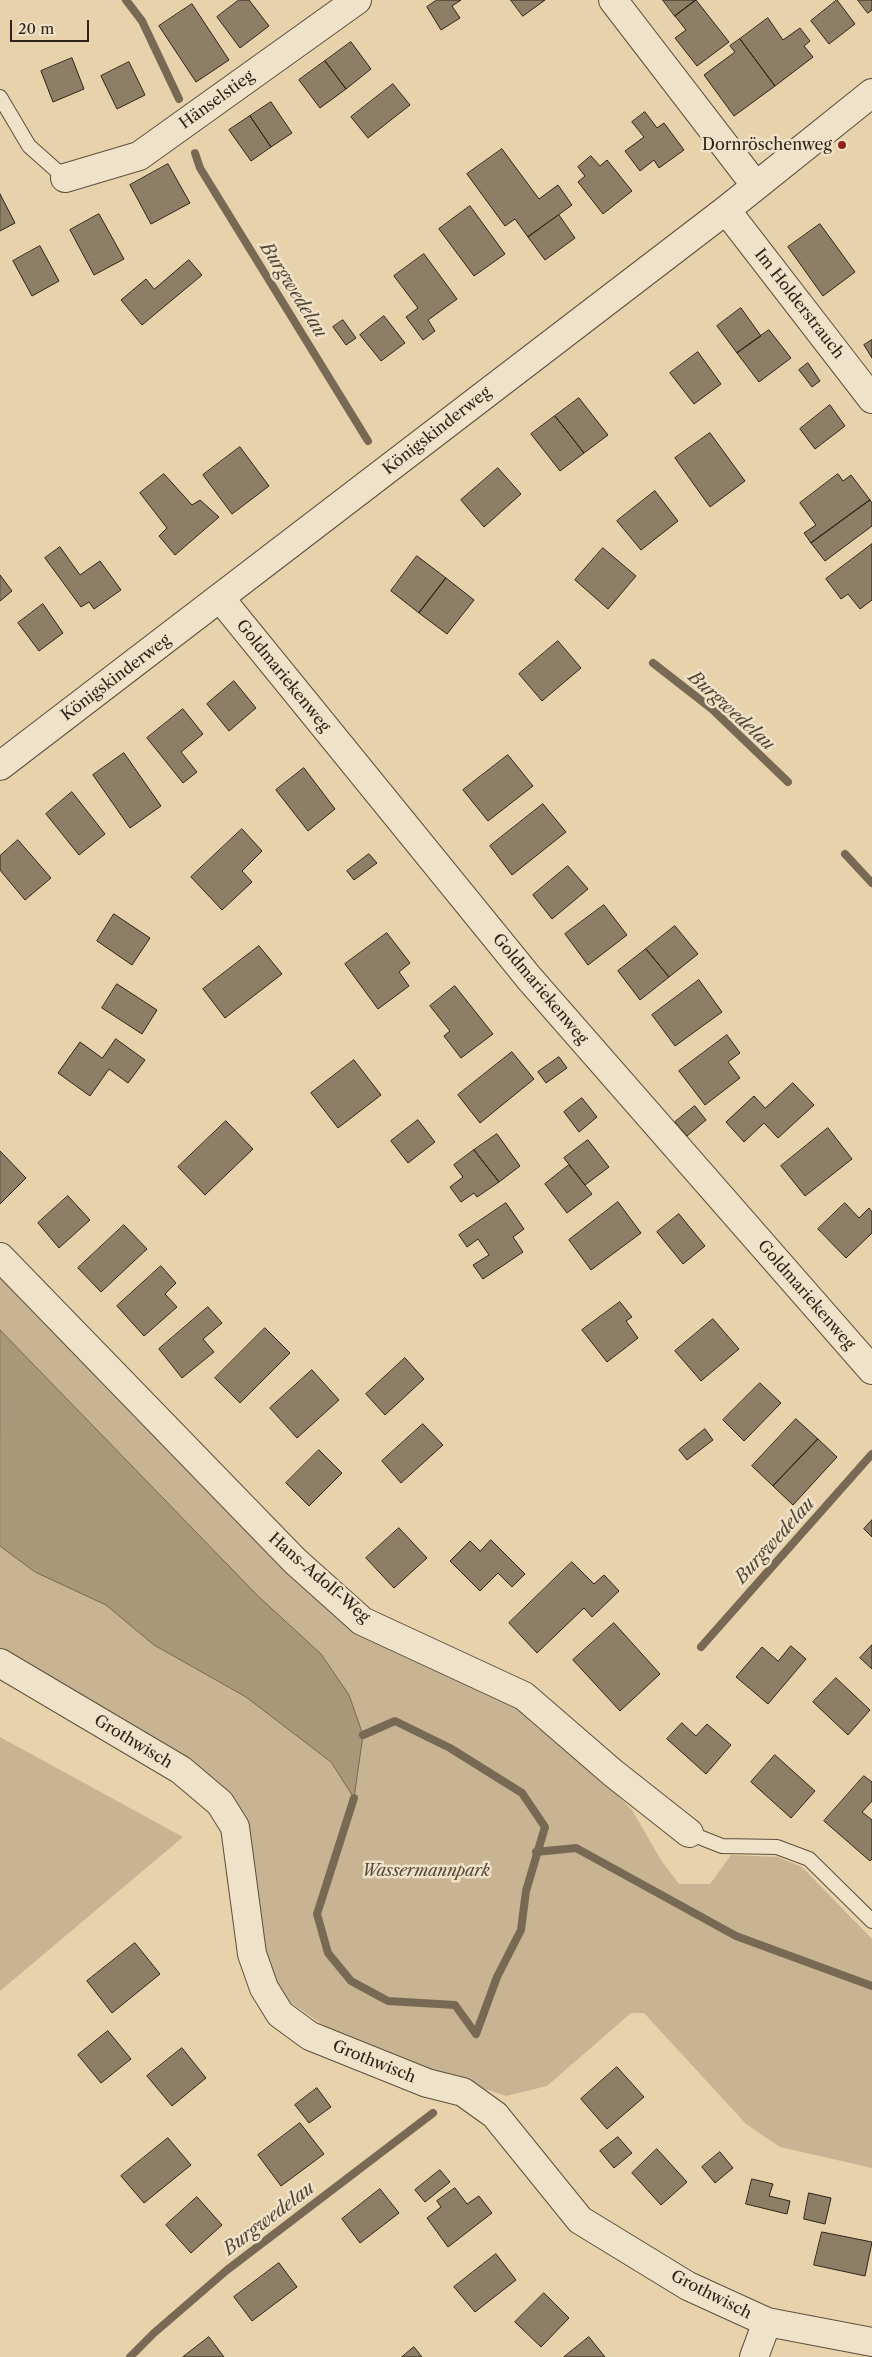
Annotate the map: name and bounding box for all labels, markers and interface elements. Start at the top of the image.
scale bar [12,10,91,42]
text: 20 m [18,19,54,38]
street label: Hänselstieg [176,67,258,133]
place label: Dornröschenweg [702,135,832,155]
marker: Dornröschenweg [836,139,848,151]
water label: Burgwedelau [255,238,331,342]
street label: Im Holderstrauch [750,245,848,363]
street label: Königskinderweg [379,383,495,479]
street label: Goldmariekenweg [232,616,334,736]
street label: Königskinderweg [58,631,174,725]
water label: Burgwedelau [683,667,779,755]
street label: Goldmariekenweg [488,930,592,1048]
street label: Goldmariekenweg [753,1236,859,1354]
water label: Burgwedelau [731,1493,819,1589]
street label: Hans-Adolf-Weg [265,1529,373,1627]
street label: Grothwisch [90,1711,176,1773]
park label: Wassermannpark [362,1861,490,1881]
street label: Grothwisch [330,2037,418,2087]
water label: Burgwedelau [219,2178,319,2260]
street label: Grothwisch [667,2266,755,2324]

